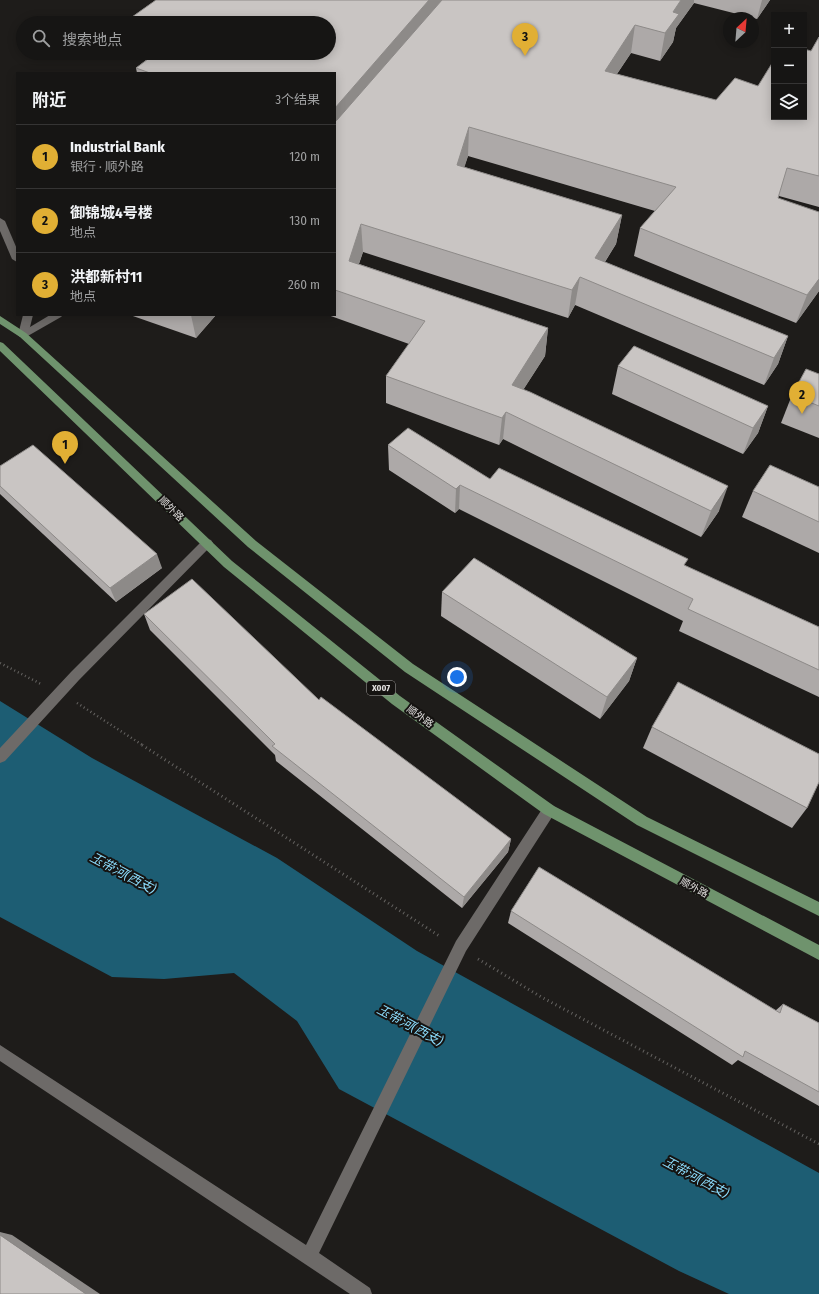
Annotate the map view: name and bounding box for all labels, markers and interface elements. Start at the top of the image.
north arrow [723,12,759,48]
map controls [771,12,807,120]
button: + [771,12,807,48]
search box [16,16,336,60]
pin: 3 [512,23,538,56]
icon: search [30,27,52,49]
text: 搜索地点 [62,31,122,49]
button: − [771,48,807,84]
button: layers [771,84,807,120]
text: 附近 [32,90,66,111]
text: 3个结果 [275,92,320,107]
text: Industrial Bank [70,138,165,156]
text: 1 [42,149,48,164]
text: 120 m [289,149,320,164]
text: 银行 · 顺外路 [70,159,144,174]
text: 御锦城4号楼 [70,204,153,222]
text: 2 [42,213,48,228]
text: 130 m [289,213,320,228]
text: 地点 [70,225,96,240]
text: 洪都新村11 [70,268,142,286]
text: 3 [42,277,48,292]
text: 260 m [288,277,320,292]
text: 地点 [70,289,96,304]
pin: 2 [789,381,815,414]
pin: 1 [52,431,78,464]
street label: 顺外路 [156,494,186,524]
your location [447,667,467,687]
road number: X007 [367,681,395,695]
street label: 顺外路 [404,703,436,731]
water label: 玉带河(西支) [87,849,159,897]
street label: 顺外路 [678,876,710,900]
water label: 玉带河(西支) [374,1001,446,1049]
water label: 玉带河(西支) [660,1153,732,1201]

